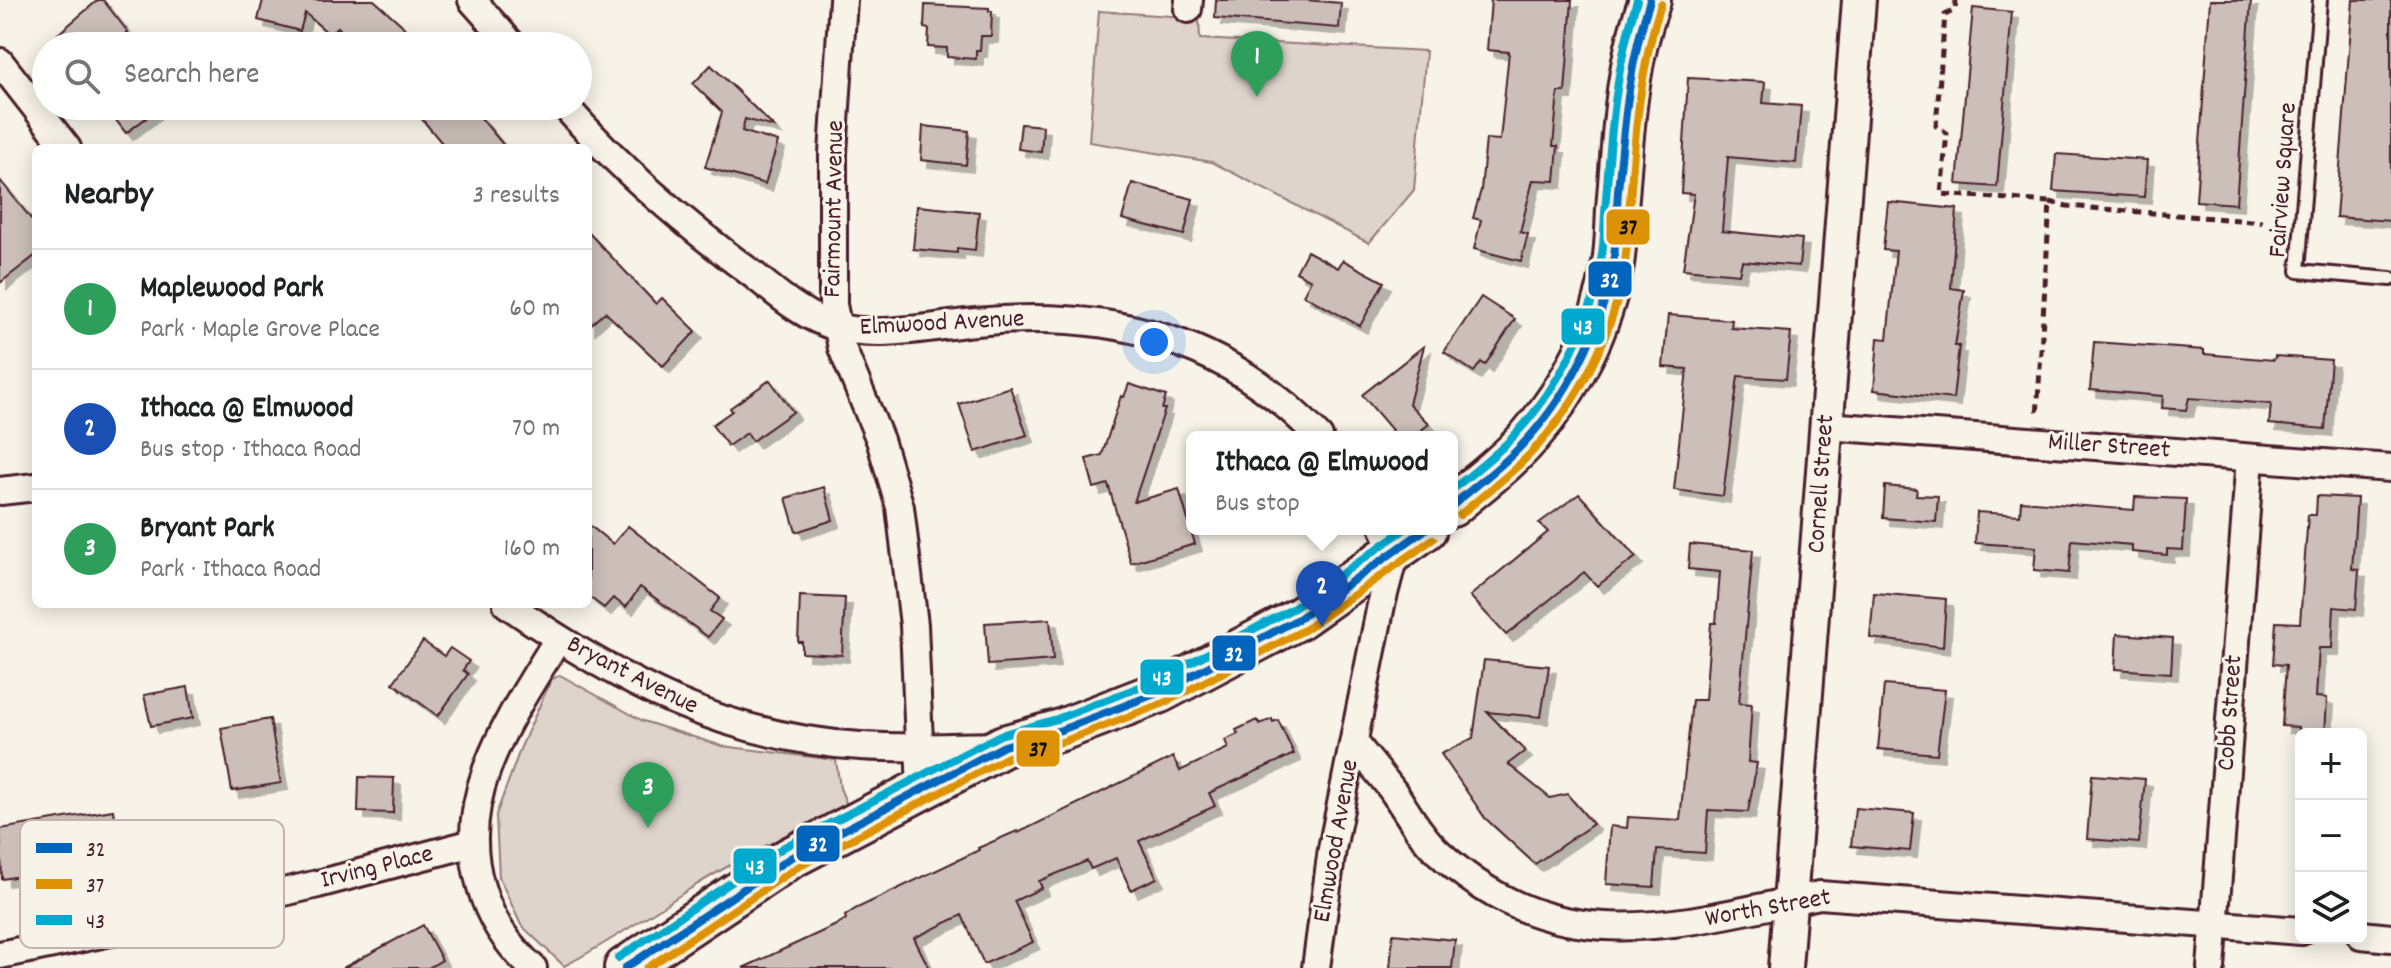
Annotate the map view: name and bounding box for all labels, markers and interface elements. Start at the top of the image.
pin: 1 [1231,31,1283,97]
search box [32,32,592,120]
icon: search [60,54,104,98]
text: Search here [124,55,260,98]
street label: Fairview Square [2260,101,2308,259]
street label: Fairmount Avenue [815,120,855,298]
text: Nearby [64,172,153,221]
text: 3 results [473,178,560,215]
line badge: 37 [1605,208,1651,246]
text: 37 [1619,214,1638,245]
line badge: 32 [1587,260,1633,298]
text: 32 [1600,267,1620,298]
text: Maplewood Park [140,269,324,312]
text: 1 [87,291,93,328]
text: 60 m [509,291,560,328]
street label: Elmwood Avenue [859,301,1025,347]
line badge: 43 [1560,307,1606,346]
text: Park · Maple Grove Place [140,312,380,349]
text: 43 [1574,314,1592,345]
your location [1134,322,1174,362]
text: Ithaca @ Elmwood [140,389,354,432]
text: 2 [84,411,96,448]
text: 70 m [512,411,560,448]
street label: Cornell Street [1799,413,1845,555]
street label: Miller Street [2047,424,2172,470]
popup [1186,431,1458,535]
text: Bus stop · Ithaca Road [140,432,361,469]
text: Ithaca @ Elmwood [1215,443,1429,486]
text: Bus stop [1215,486,1300,523]
text: Bryant Park [140,509,275,552]
text: 3 [84,531,96,568]
text: 160 m [504,531,560,568]
text: Park · Ithaca Road [140,552,321,589]
pin: 2 [1296,561,1348,627]
street label: Bryant Avenue [560,627,704,725]
line badge: 32 [1211,634,1257,672]
text: 32 [1224,641,1244,672]
street label: Cobb Street [2208,653,2254,772]
line badge: 43 [1139,658,1185,696]
text: 43 [1153,665,1171,696]
map controls [2295,728,2367,944]
button: + [2295,728,2367,800]
line badge: 37 [1015,729,1061,768]
text: 37 [1029,736,1048,767]
street label: Elmwood Avenue [1304,757,1370,925]
pin: 3 [622,762,674,828]
button: − [2295,800,2367,872]
legend [20,820,284,948]
line badge: 32 [795,824,841,863]
text: 32 [808,831,828,862]
text: 32 [86,836,105,867]
street label: Irving Place [317,836,437,900]
line badge: 43 [732,847,778,885]
text: 43 [746,854,764,885]
text: 37 [86,872,104,903]
button: layers [2295,872,2367,944]
street label: Worth Street [1702,880,1834,938]
text: 43 [86,908,105,939]

